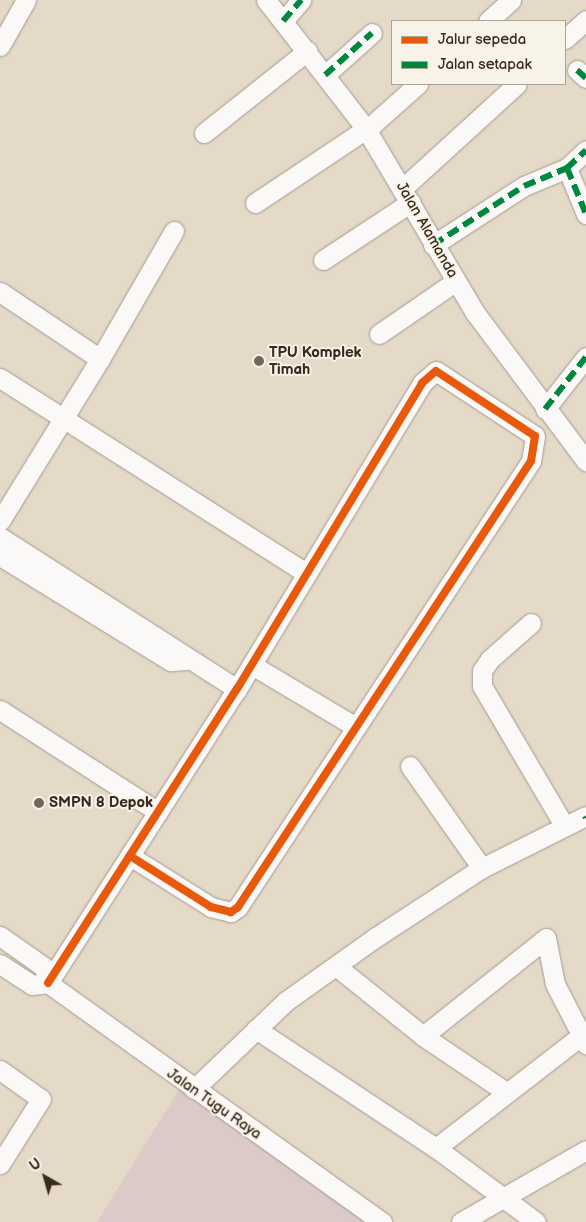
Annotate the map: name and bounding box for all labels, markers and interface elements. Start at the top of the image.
legend [391,20,566,85]
text: Jalur sepeda [438,30,526,49]
text: Jalan setapak [438,55,532,74]
street label: Jalan Alamanda [392,179,462,281]
place label: TPU Komplek Timah [269,343,361,378]
marker: TPU Komplek Timah [253,355,265,367]
place label: SMPN 8 Depok [49,794,153,812]
marker: SMPN 8 Depok [33,797,45,809]
street label: Jalan Tugu Raya [163,1065,265,1143]
north arrow [20,1152,70,1202]
text: U [26,1155,45,1175]

